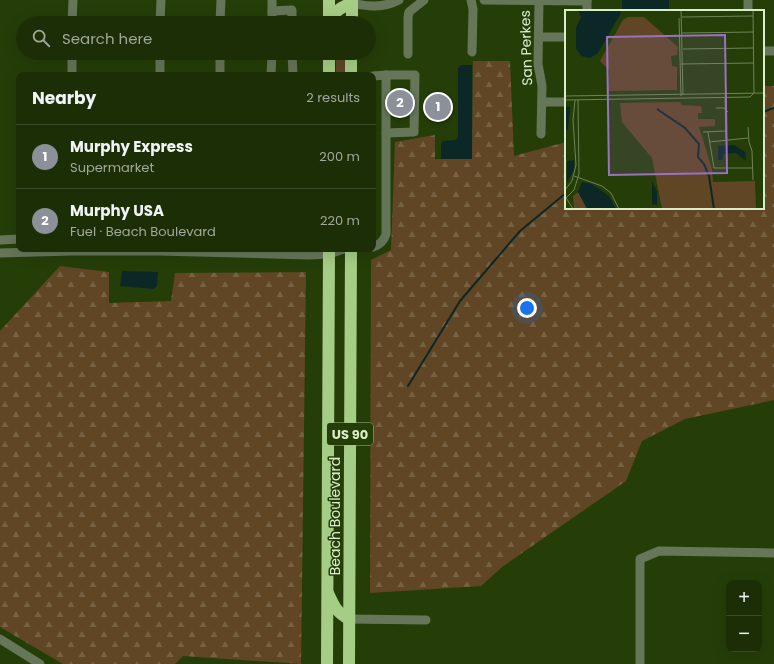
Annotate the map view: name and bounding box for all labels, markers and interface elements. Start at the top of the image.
street label: San Perkes [515,10,537,86]
inset map [565,10,764,209]
search box [16,16,376,60]
icon: search [30,27,52,49]
text: Search here [62,28,152,49]
text: Nearby [32,86,96,110]
text: 2 results [306,88,360,107]
pin: 2 [387,88,413,118]
pin: 1 [425,92,451,122]
text: Murphy Express [70,136,193,157]
text: 1 [43,147,47,166]
text: 200 m [319,147,360,166]
text: Supermarket [70,158,154,177]
text: Murphy USA [70,200,164,221]
text: 2 [41,211,49,230]
text: 220 m [320,211,360,230]
text: Fuel · Beach Boulevard [70,222,216,241]
your location [517,298,537,318]
road number: US 90 [327,423,373,445]
street label: Beach Boulevard [325,457,345,575]
map controls [726,580,762,652]
button: + [726,580,762,616]
button: − [726,616,762,652]

